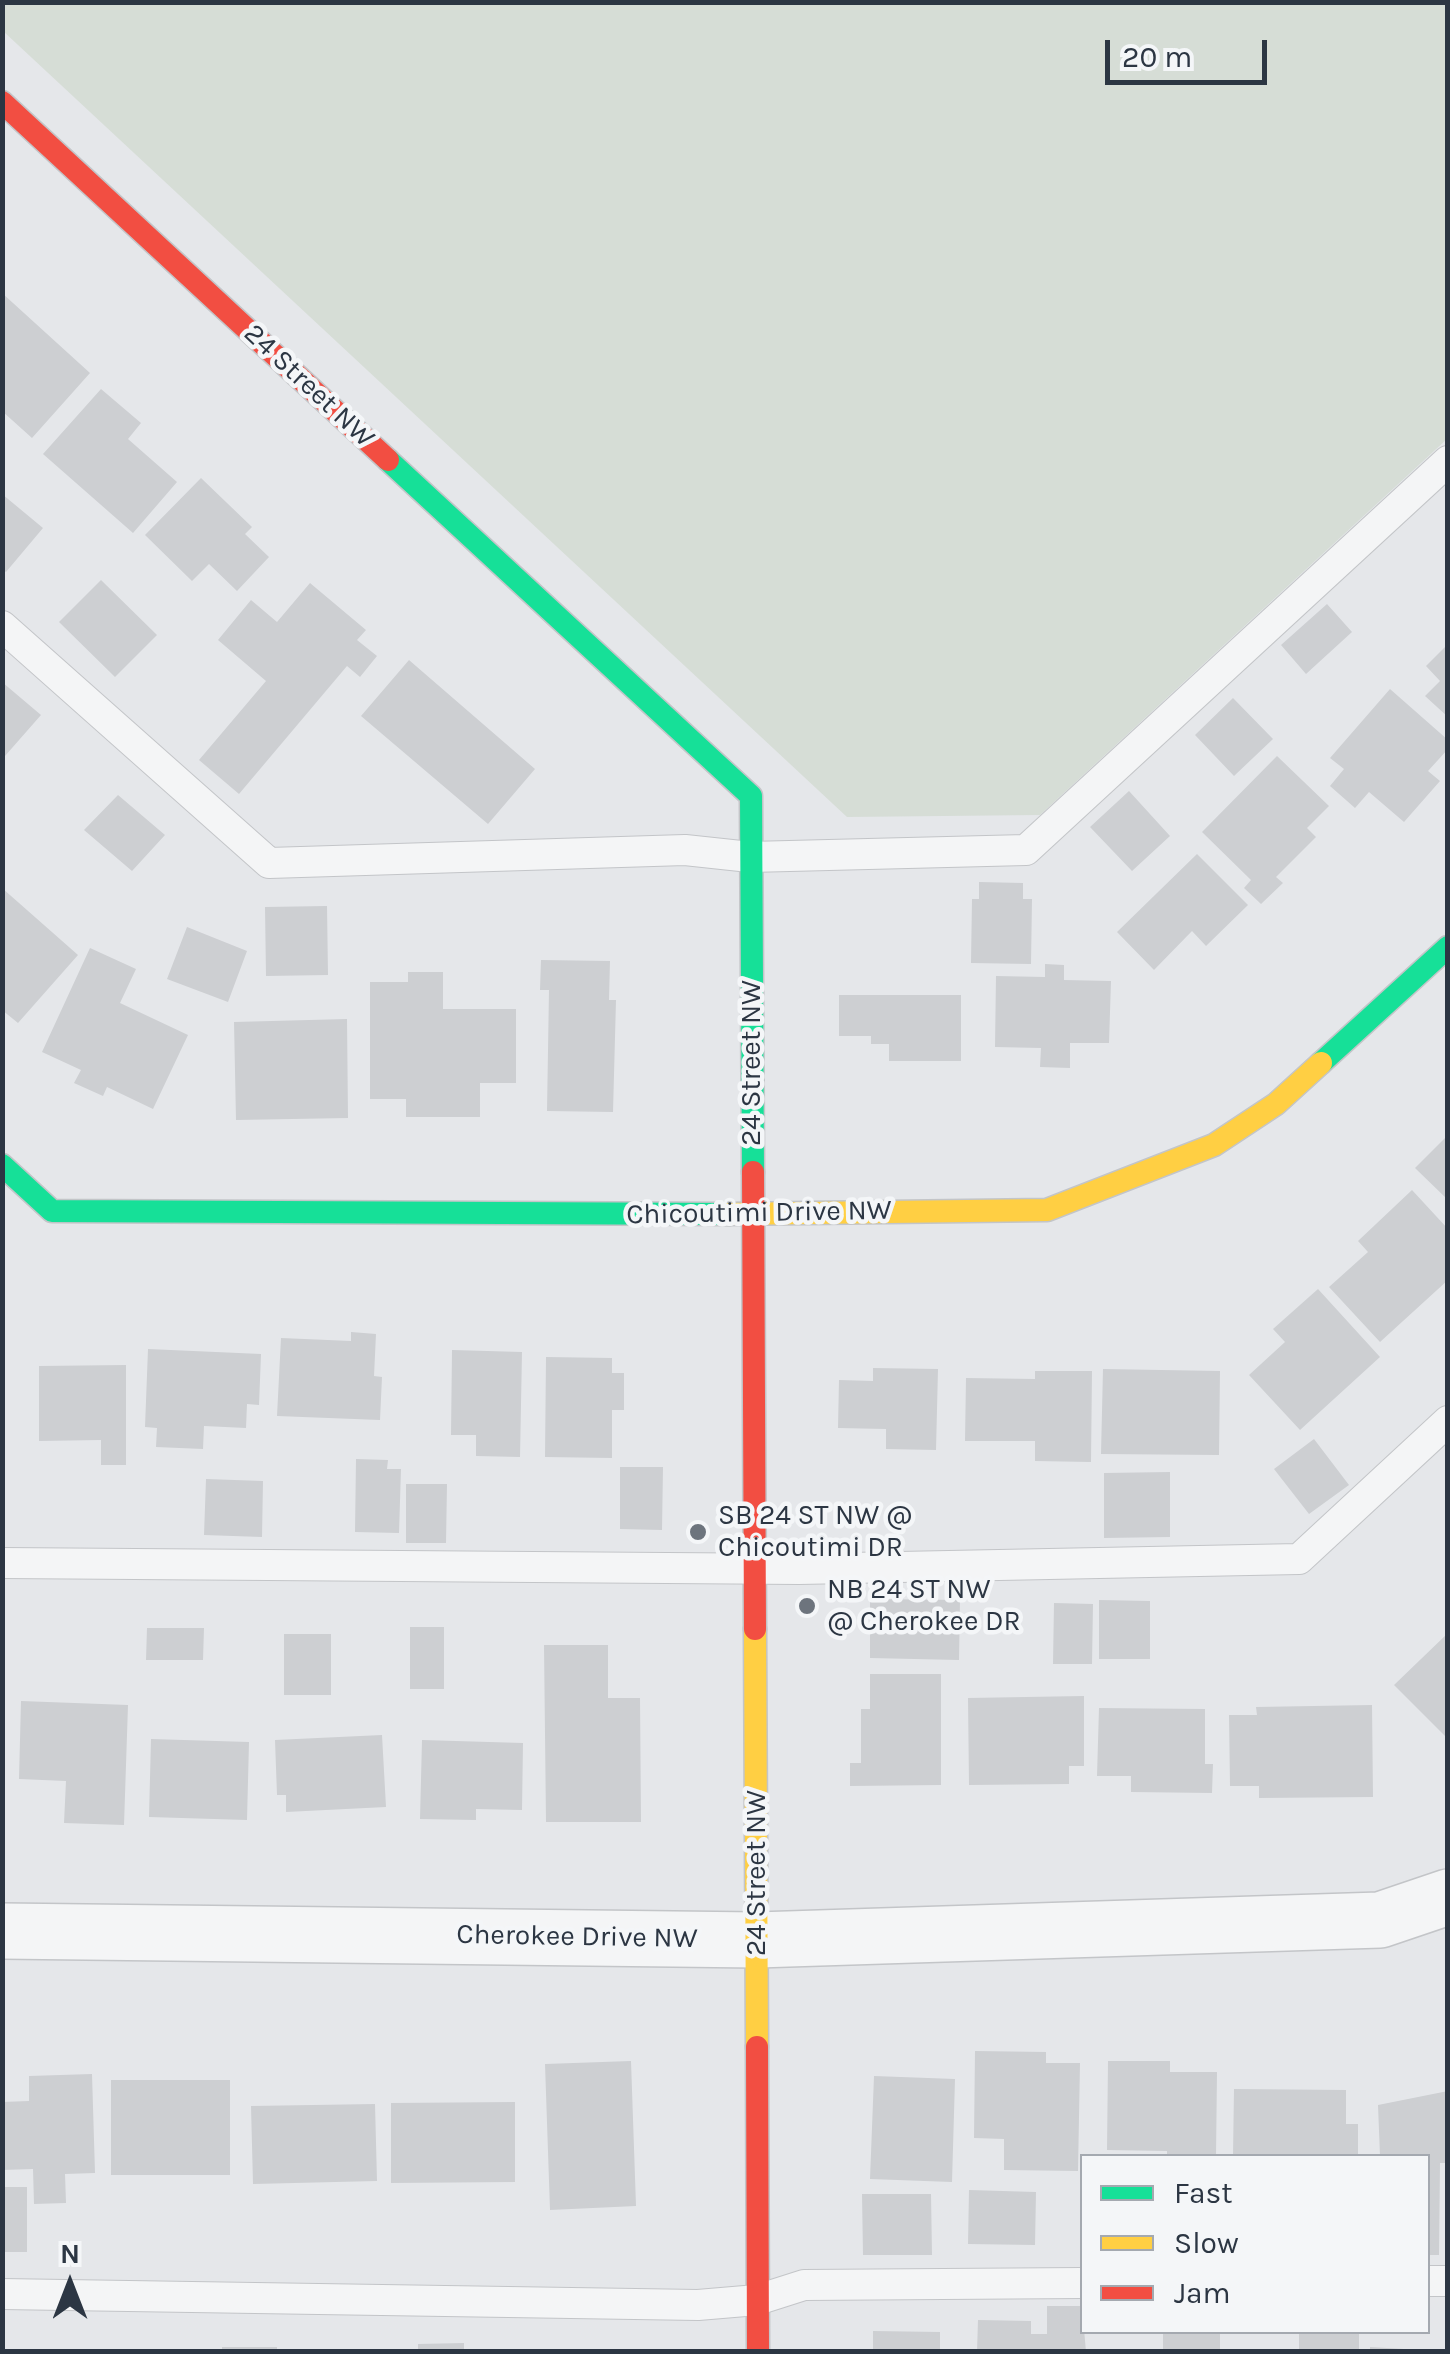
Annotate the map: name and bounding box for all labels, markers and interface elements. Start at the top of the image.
scale bar [1110,20,1272,82]
text: 20 m [1122,39,1192,75]
street label: 24 Street NW [237,317,381,455]
street label: 24 Street NW [735,980,769,1146]
street label: Chicoutimi Drive NW [626,1194,892,1232]
place label: SB 24 ST NW @ Chicoutimi DR [718,1499,912,1565]
marker: SB 24 ST NW @ Chicoutimi DR [687,1521,709,1543]
place label: NB 24 ST NW @ Cherokee DR [827,1573,1021,1639]
marker: NB 24 ST NW @ Cherokee DR [796,1595,818,1617]
street label: 24 Street NW [740,1790,774,1956]
street label: Cherokee Drive NW [456,1918,698,1956]
legend [1080,2154,1430,2334]
text: Fast [1174,2175,1233,2211]
text: Slow [1174,2225,1239,2261]
north arrow [20,2234,120,2334]
text: N [60,2237,80,2270]
text: Jam [1174,2275,1231,2311]

